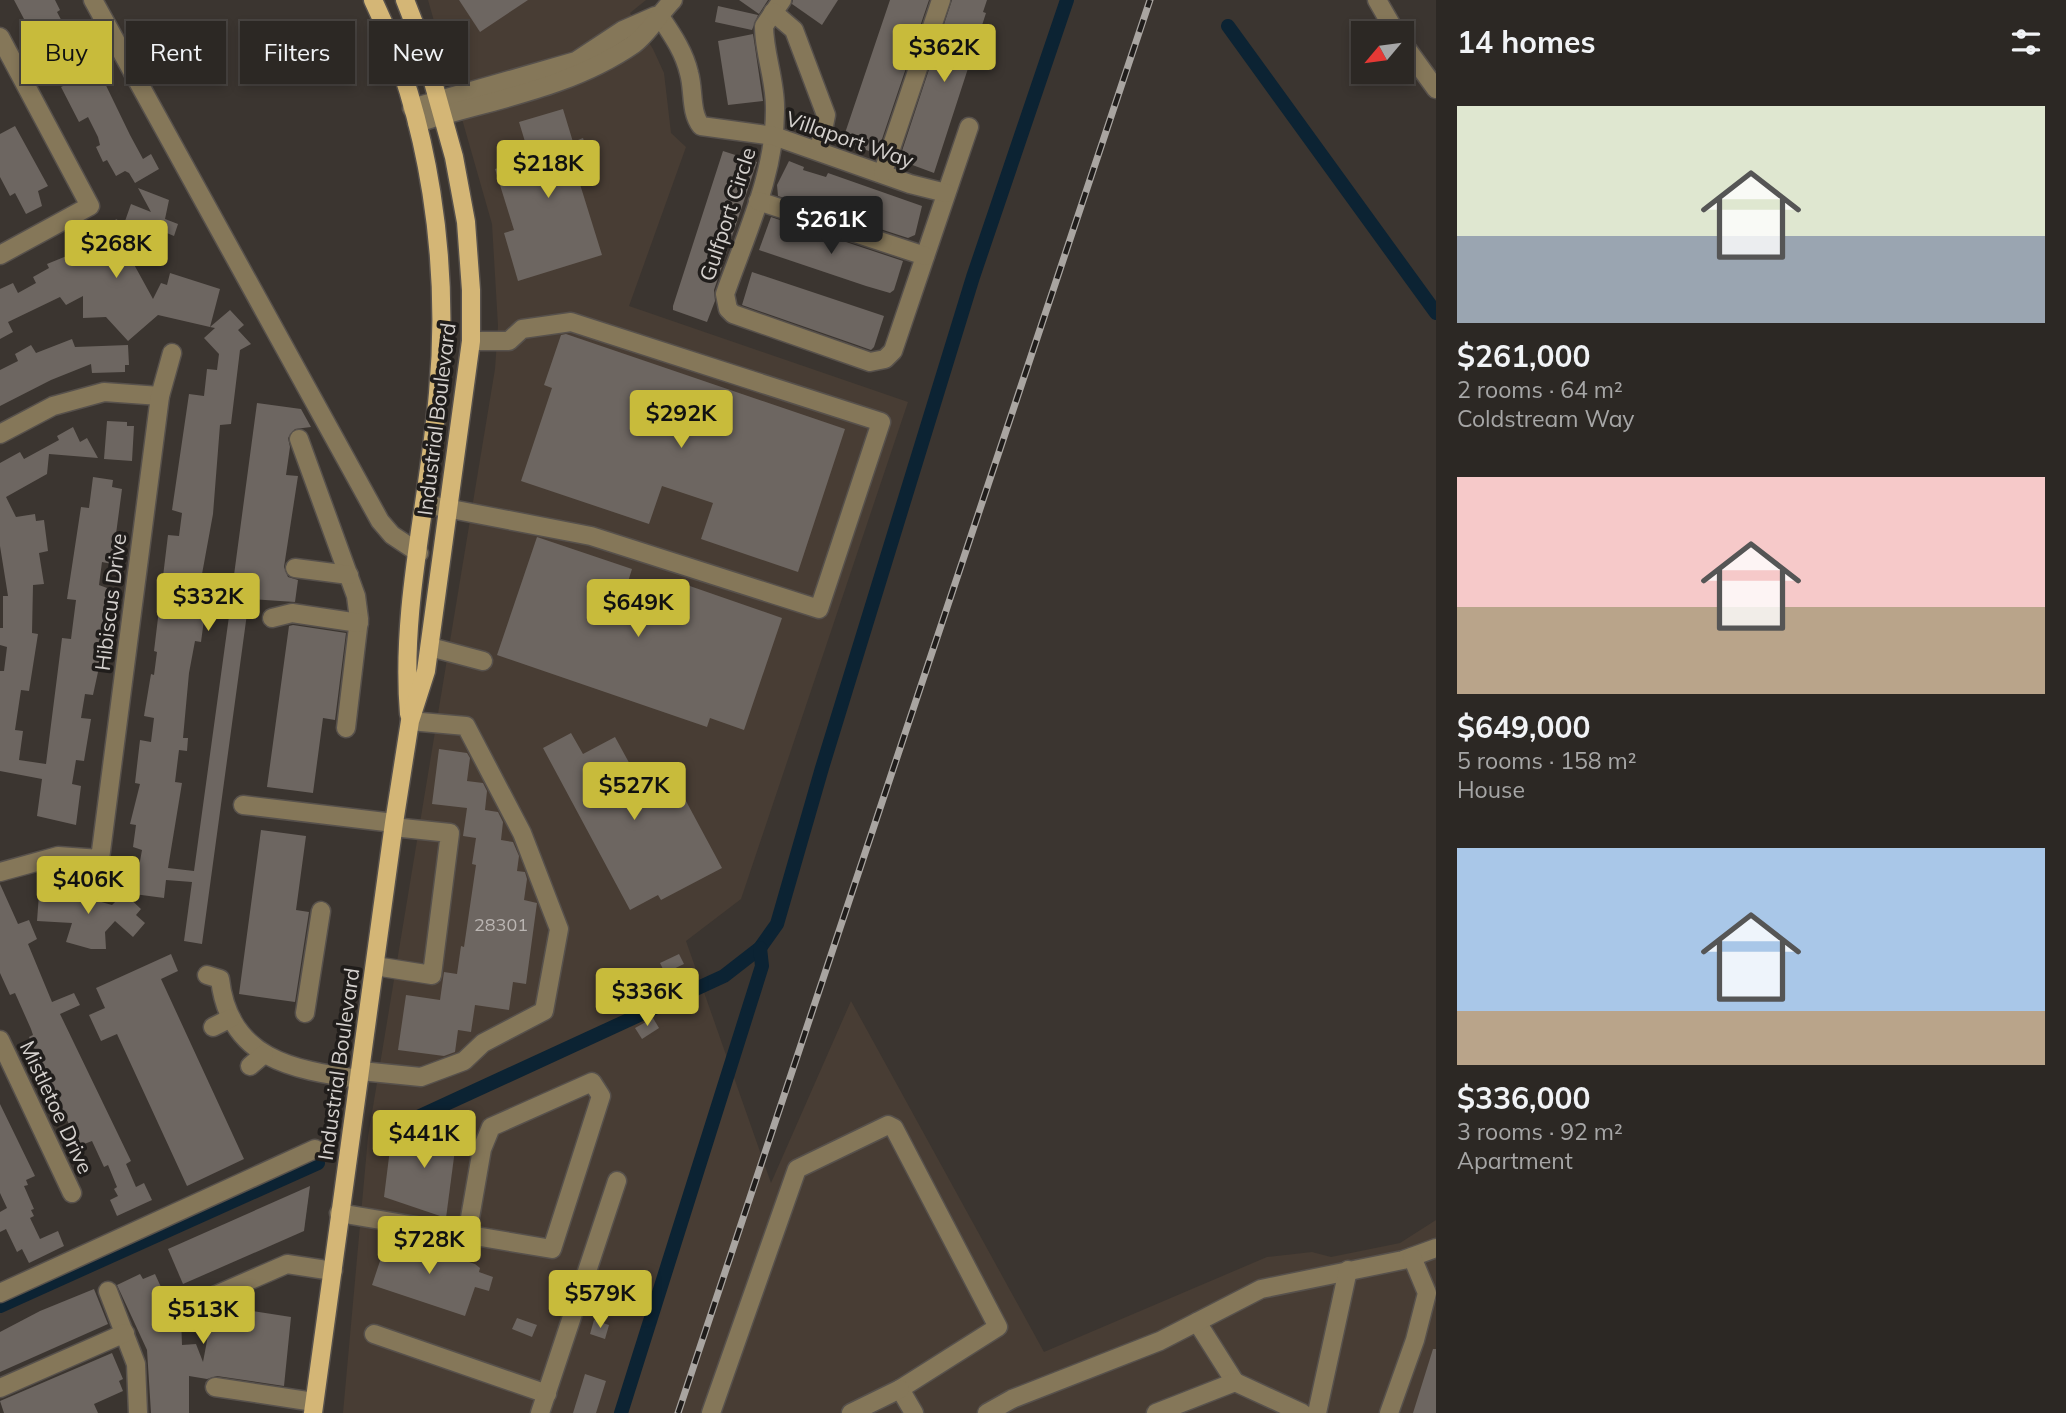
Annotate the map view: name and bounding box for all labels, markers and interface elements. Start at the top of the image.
chip: Buy [21,21,112,84]
chip: Rent [126,21,226,84]
chip: Filters [240,21,355,84]
chip: New [369,21,468,84]
north arrow [1351,21,1414,84]
map controls [1351,21,1414,84]
text: 14 homes [1457,23,1596,61]
icon: filters [2007,23,2045,61]
pin: $362K [895,24,993,84]
text: $362K [909,32,979,61]
street label: Villaport Way [783,105,917,173]
pin: $218K [499,140,597,200]
street label: Gulfport Circle [693,144,761,284]
text: $218K [513,148,583,177]
icon: home [1688,152,1814,278]
pin: $261K [782,196,880,256]
text: $261K [796,204,866,233]
pin: $268K [67,220,165,280]
text: $268K [81,228,151,257]
street label: Industrial Boulevard [411,321,461,517]
text: $261,000 [1457,337,1590,375]
text: 2 rooms · 64 m² [1457,375,1623,404]
pin: $292K [632,391,730,450]
text: $292K [646,398,716,427]
text: Coldstream Way [1457,404,1635,433]
icon: home [1688,523,1814,649]
street label: Hibiscus Drive [89,532,131,672]
pin: $332K [159,574,257,633]
pin: $649K [589,580,687,639]
text: $332K [173,581,243,610]
text: $649K [603,587,673,616]
text: $649,000 [1457,708,1590,746]
text: 5 rooms · 158 m² [1457,746,1637,775]
pin: $527K [585,762,683,822]
text: $527K [599,770,669,799]
text: House [1457,775,1525,804]
pin: $406K [39,856,137,916]
text: $406K [53,864,123,893]
icon: home [1688,894,1814,1020]
house number: 28301 [474,913,528,936]
street label: Industrial Boulevard [312,966,364,1162]
pin: $336K [598,968,696,1028]
text: $336K [612,976,682,1005]
street label: Mistletoe Drive [15,1036,99,1178]
text: $336,000 [1457,1079,1590,1117]
pin: $441K [375,1110,473,1170]
text: 3 rooms · 92 m² [1457,1117,1623,1146]
text: $441K [389,1118,459,1147]
text: Apartment [1457,1146,1573,1175]
pin: $728K [380,1216,478,1276]
text: $728K [394,1224,464,1253]
pin: $579K [551,1270,649,1330]
text: $579K [565,1278,635,1307]
pin: $513K [154,1286,252,1346]
text: $513K [168,1294,238,1323]

